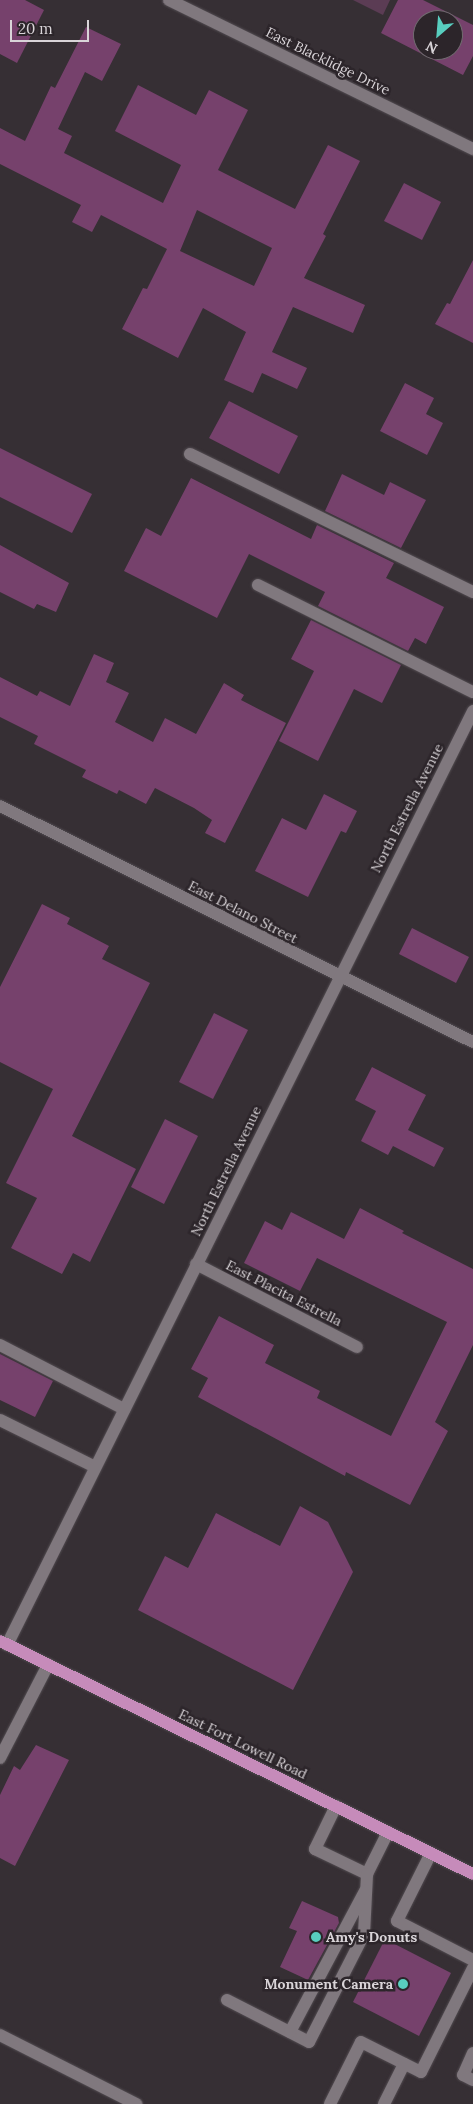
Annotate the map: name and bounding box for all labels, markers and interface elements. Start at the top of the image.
scale bar [12,10,91,42]
north arrow [413,10,463,60]
text: 20 m [18,19,53,38]
street label: East Blacklidge Drive [263,24,393,98]
text: N [423,37,441,58]
street label: North Estrella Avenue [367,741,447,875]
street label: East Delano Street [185,877,301,947]
street label: North Estrella Avenue [187,1103,265,1239]
street label: East Placita Estrella [223,1256,345,1330]
street label: East Fort Lowell Road [176,1706,310,1782]
place label: Amy's Donuts [326,1929,417,1945]
marker: Amy's Donuts [310,1931,322,1943]
place label: Monument Camera [264,1976,393,1992]
marker: Monument Camera [397,1978,409,1990]

